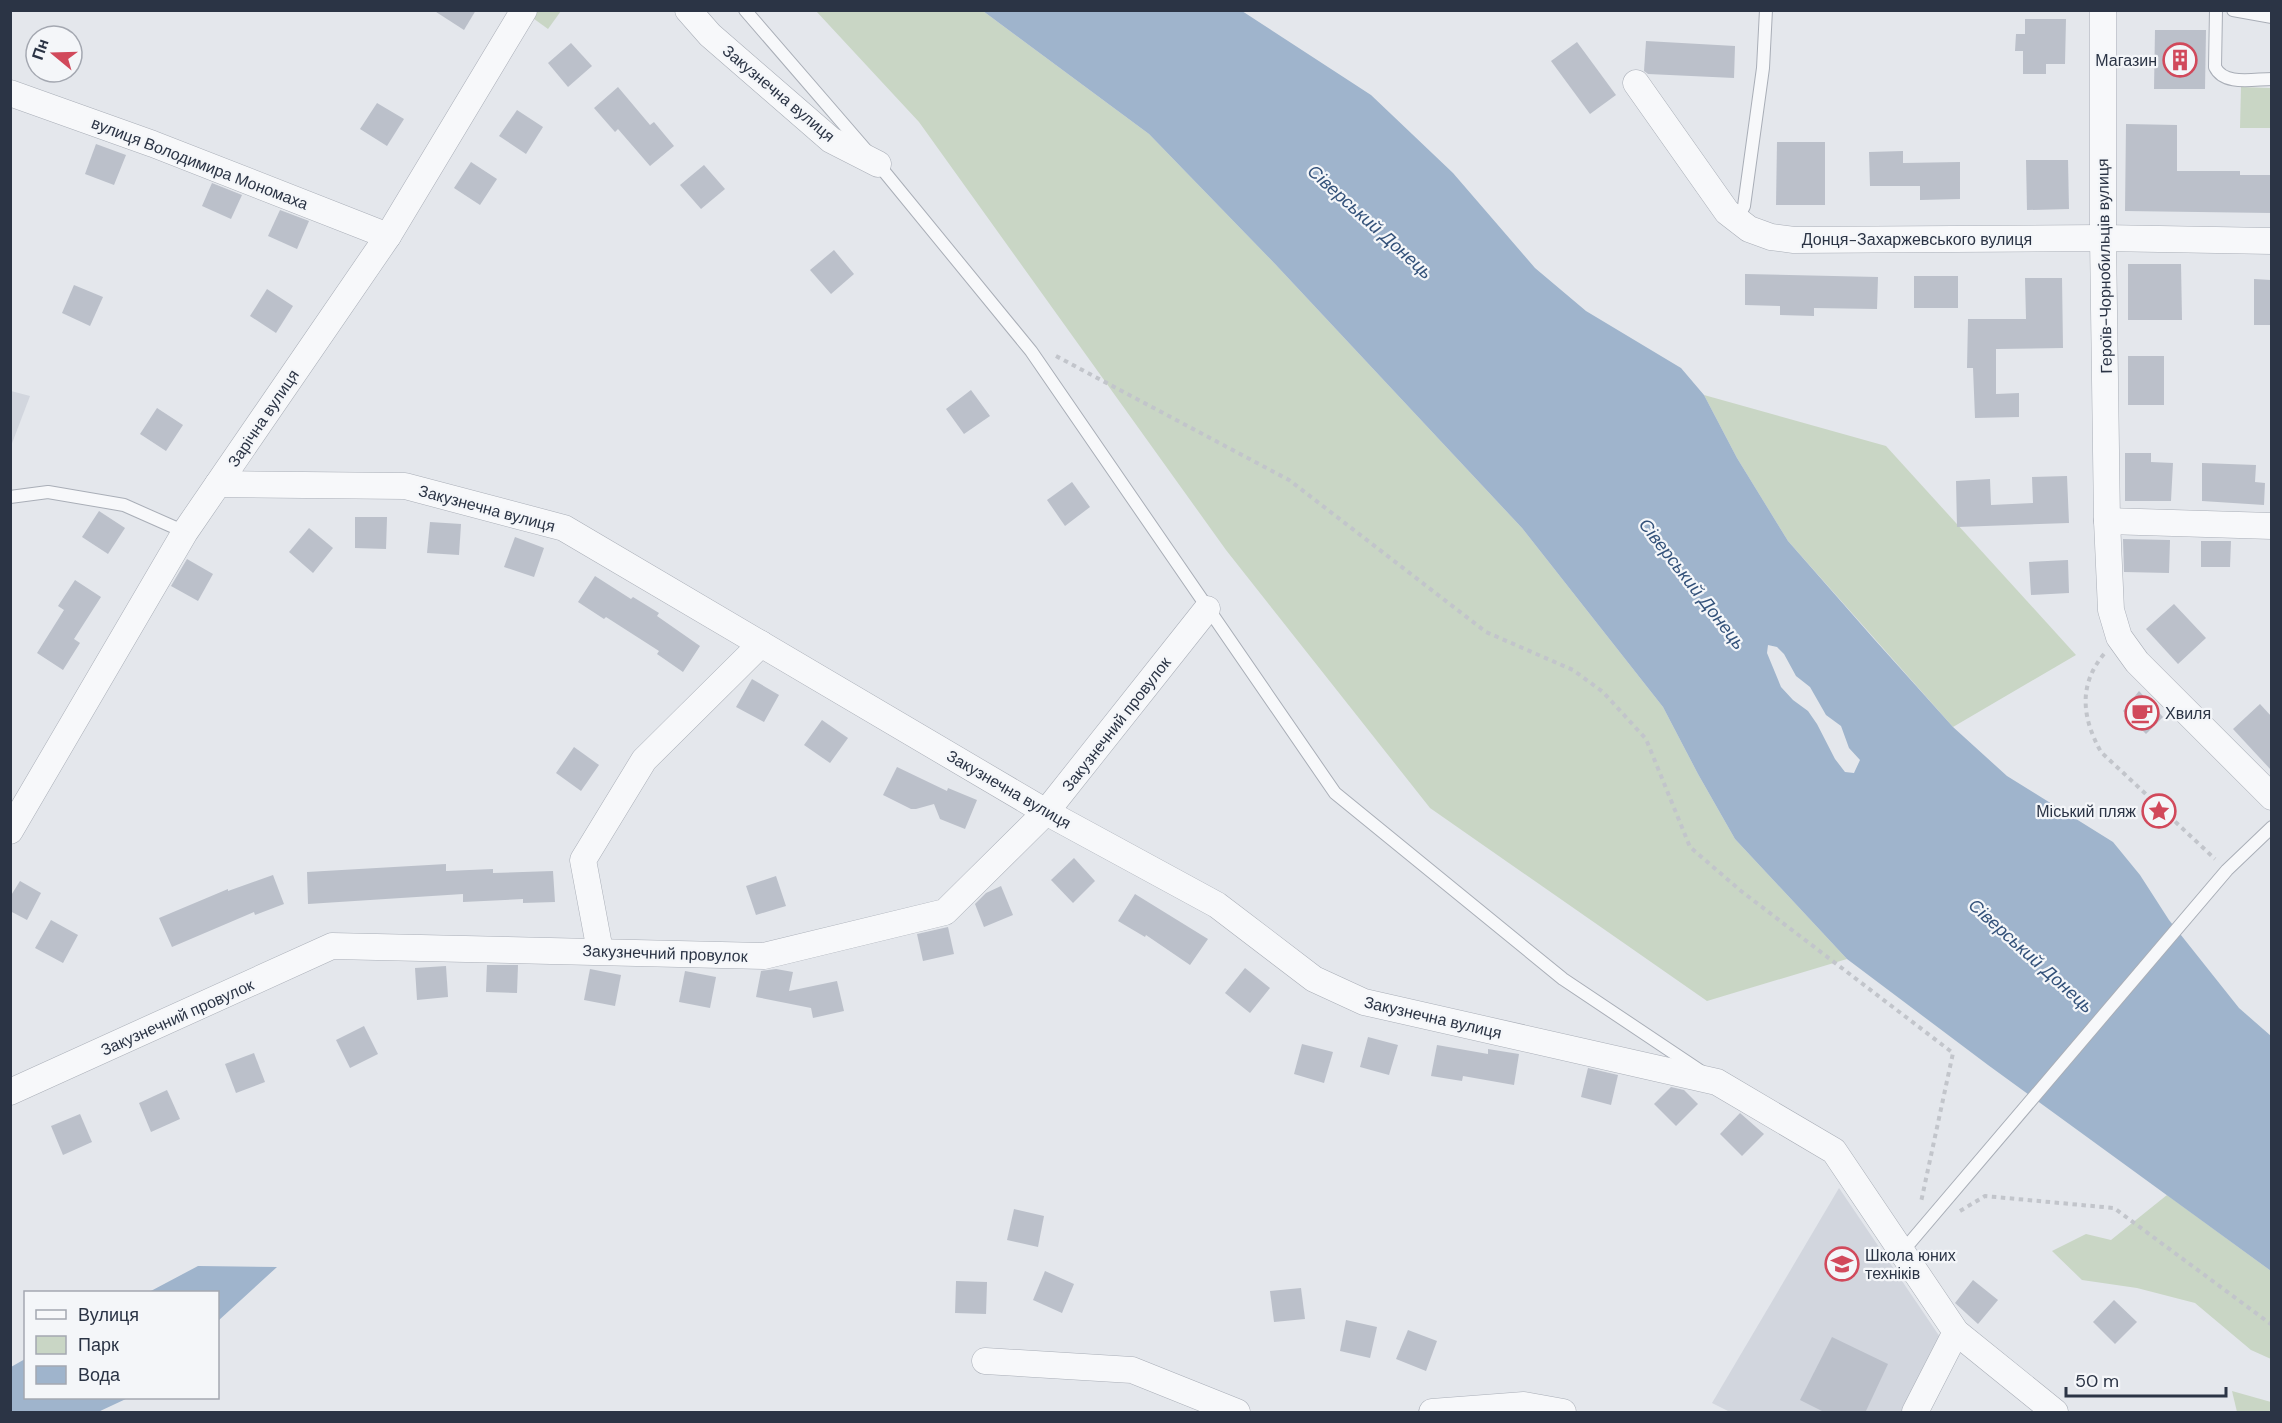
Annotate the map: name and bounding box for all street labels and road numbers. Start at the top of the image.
street label: Закузнечна вулиця [718,40,839,147]
street label: вулиця Володимира Мономаха [88,112,311,215]
street label: Героїв-Чорнобильців вулиця [2092,158,2117,374]
street label: Донця-Захаржевського вулиця [1802,229,2032,250]
street label: Зарічна вулиця [223,365,304,471]
street label: Закузнечна вулиця [416,480,557,537]
street label: Закузнечний провулок [1057,652,1176,796]
street label: Закузнечна вулиця [943,745,1075,834]
street label: Закузнечний провулок [582,940,749,967]
street label: Закузнечний провулок [97,974,258,1061]
street label: Закузнечна вулиця [1362,991,1504,1044]

